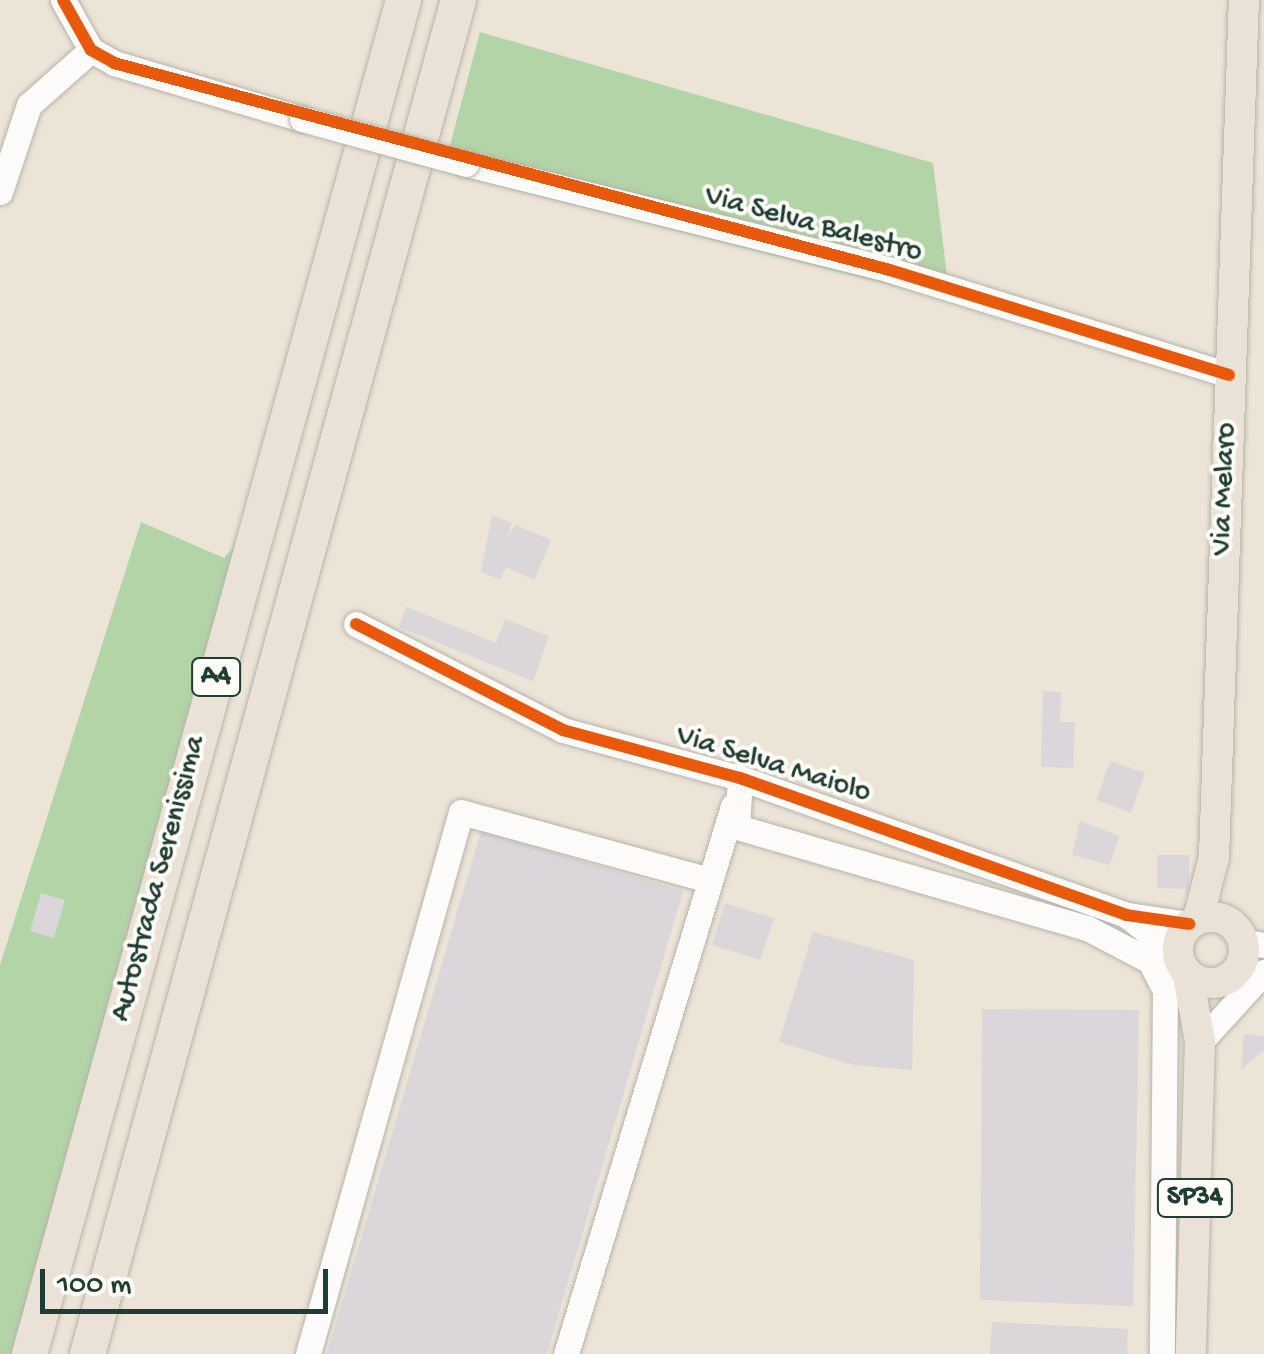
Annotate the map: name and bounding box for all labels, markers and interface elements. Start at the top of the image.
street label: Via Selva Balestro [700,180,926,272]
street label: Via Melaro [1206,422,1246,556]
road number: A4 [191,654,241,700]
street label: Via Selva Maiolo [671,719,875,813]
street label: Autostrada Serenissima [105,732,215,1026]
road number: SP34 [1155,1175,1235,1221]
scale bar [45,1249,332,1311]
text: 100 m [57,1269,132,1304]

